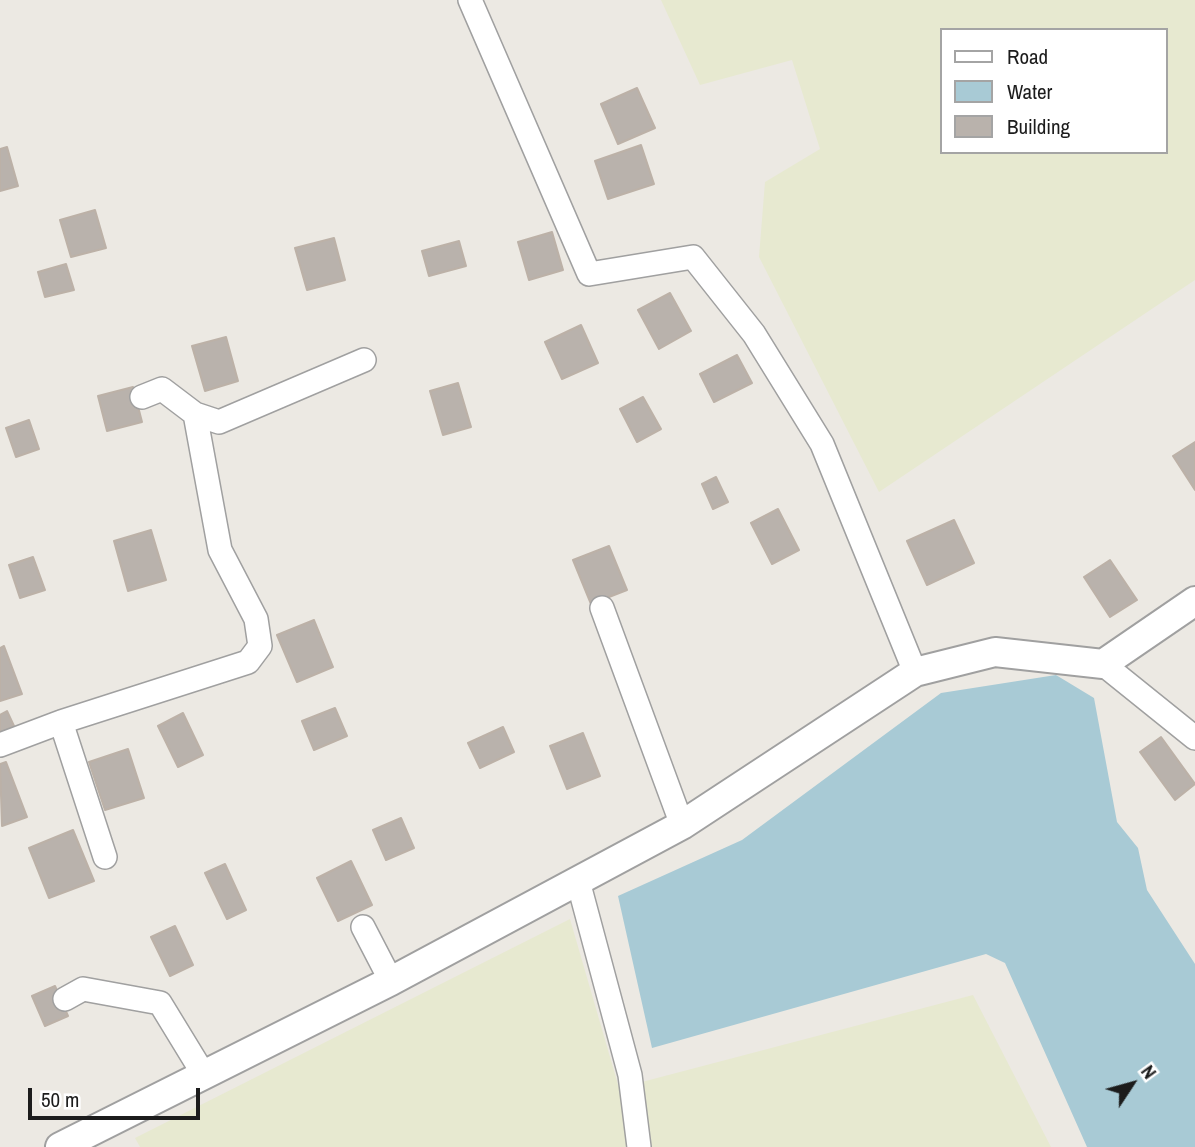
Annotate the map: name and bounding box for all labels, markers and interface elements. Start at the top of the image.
legend [940,28,1167,154]
text: Road [1007,42,1048,71]
text: Water [1007,77,1052,106]
text: Building [1007,112,1070,141]
north arrow [1097,1049,1167,1119]
text: N [1135,1059,1163,1084]
scale bar [32,1074,203,1118]
text: 50 m [41,1085,79,1114]

